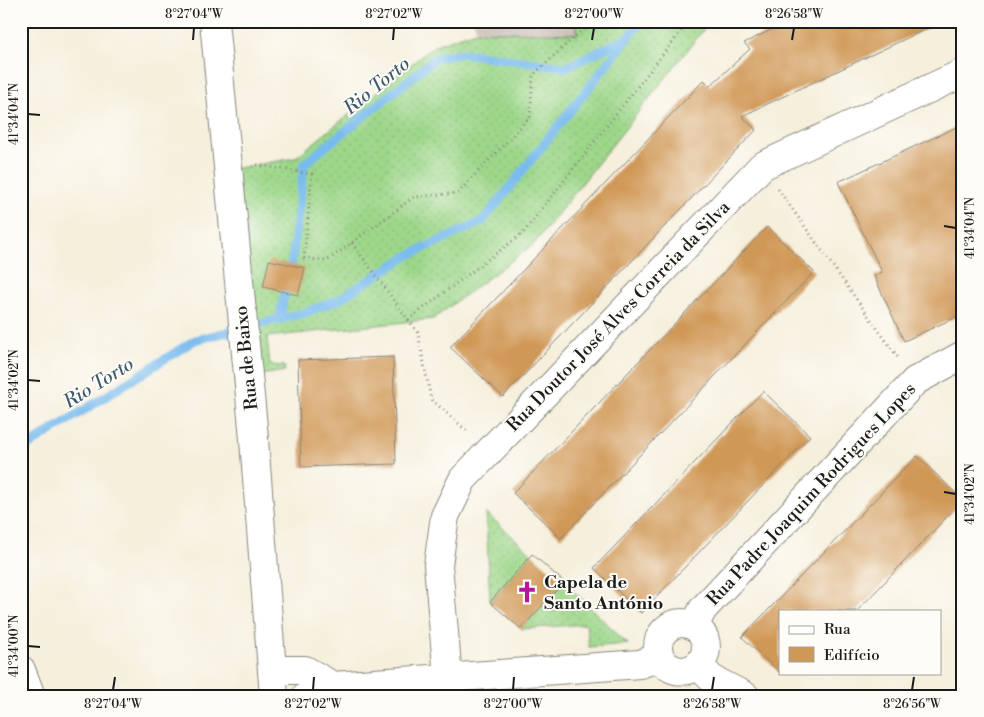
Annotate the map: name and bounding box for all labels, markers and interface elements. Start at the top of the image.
text: 8°27'04"W [165,7,224,22]
text: 8°27'02"W [365,7,424,22]
text: 8°27'00"W [565,7,625,22]
text: 8°26'58"W [765,7,824,22]
water label: Rio Torto [338,52,415,120]
text: 41°34'04"N [7,83,22,145]
street label: Rua Doutor José Alves Correia da Silva [502,195,736,437]
text: 41°34'04"N [963,197,978,259]
street label: Rua de Baixo [230,305,263,411]
text: 41°34'02"N [7,349,22,411]
water label: Rio Torto [58,352,138,414]
street label: Rua Padre Joaquim Rodrigues Lopes [702,378,921,611]
text: 41°34'02"N [963,463,978,525]
place label: Capela de Santo António [544,571,663,615]
church icon: Capela de Santo António [514,579,540,605]
legend [779,610,942,674]
text: 41°34'00"N [7,614,22,677]
text: Rua [824,620,851,639]
text: Edifício [824,646,880,665]
text: 8°27'04"W [84,697,143,712]
text: 8°27'02"W [284,697,343,712]
text: 8°27'00"W [484,697,544,712]
text: 8°26'58"W [683,697,742,712]
text: 8°26'56"W [883,697,942,712]

